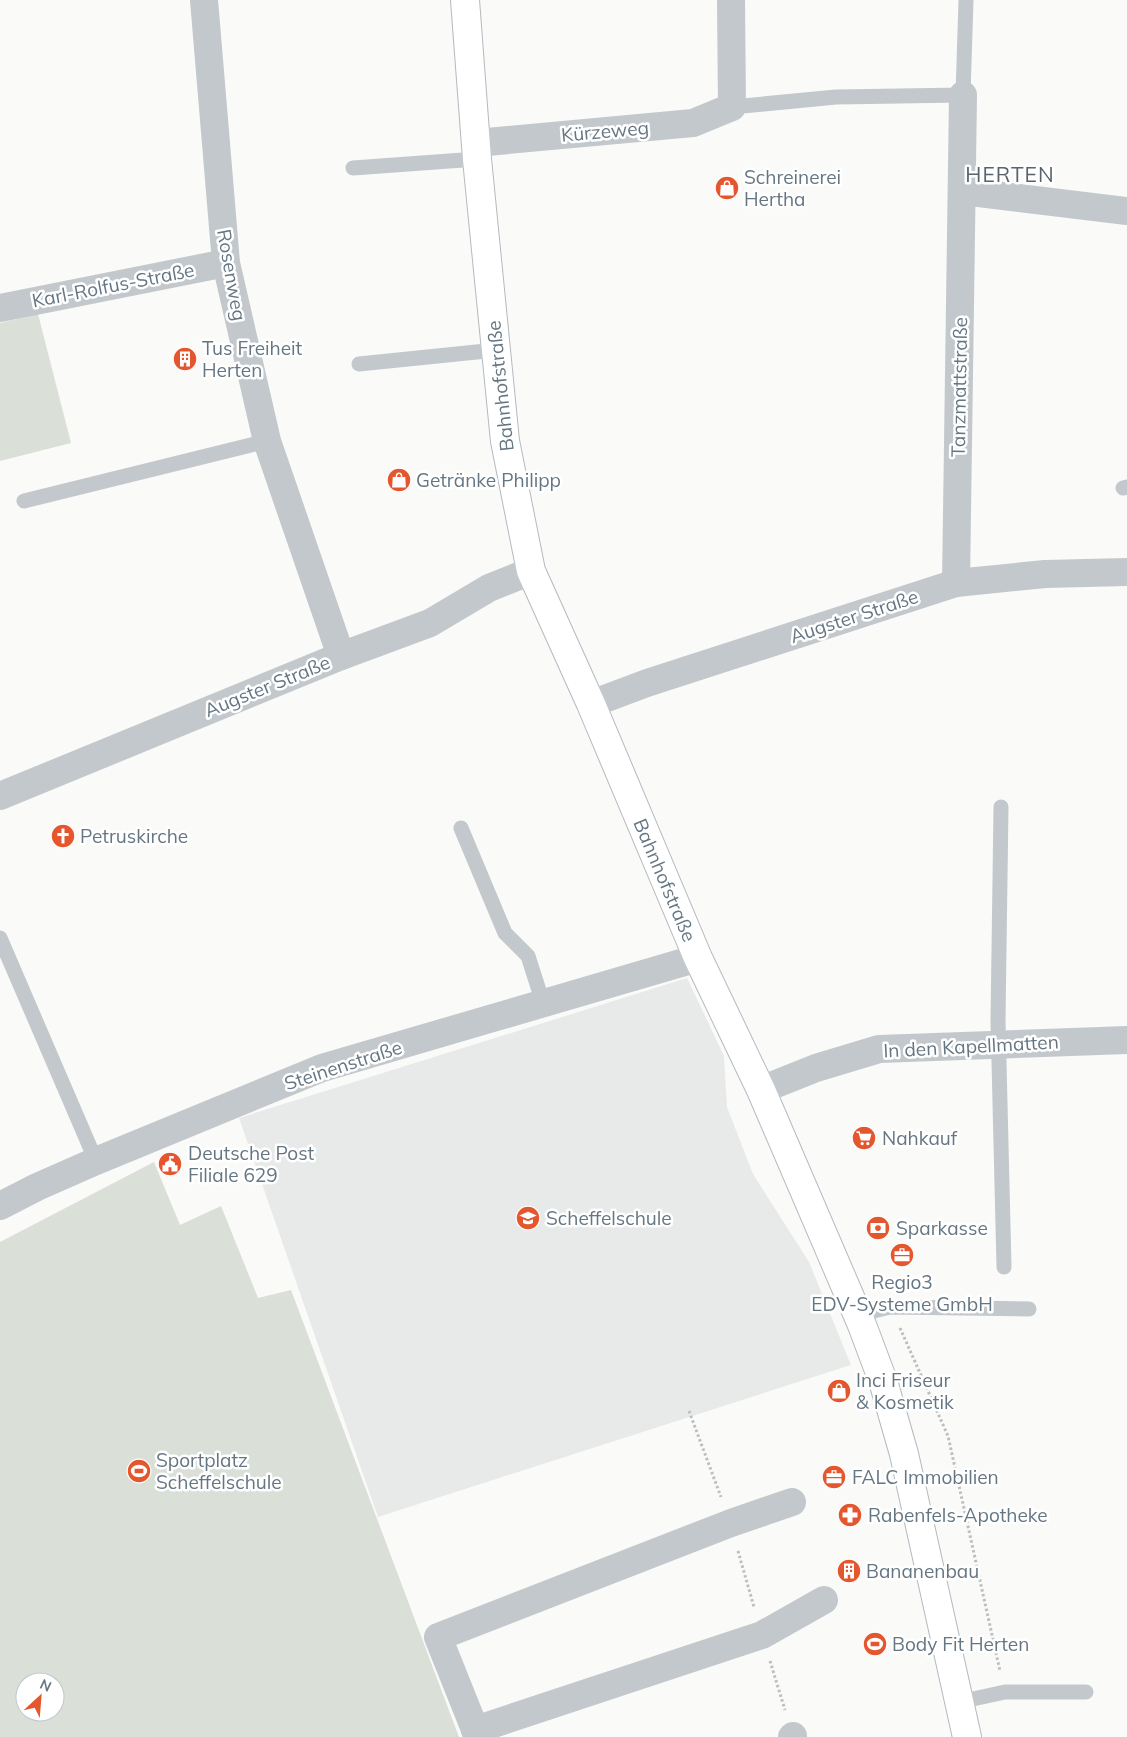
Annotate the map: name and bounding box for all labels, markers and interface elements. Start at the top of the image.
street label: Kürzeweg [560,115,650,147]
district label: HERTEN [965,161,1055,187]
place label: Schreinerei Hertha [744,165,841,211]
shop icon: Schreinerei Hertha [714,175,740,201]
street label: Rosenweg [212,227,252,323]
street label: Karl-Rolfus-Straße [30,257,196,313]
street label: Tanzmattstraße [946,317,972,457]
street label: Bahnhofstraße [481,319,519,453]
place label: Tus Freiheit Herten [202,336,303,382]
building icon: Tus Freiheit Herten [172,346,198,372]
shop icon: Getränke Philipp [386,467,412,493]
place label: Getränke Philipp [416,468,561,492]
street label: Augster Straße [787,584,921,648]
street label: Augster Straße [201,650,333,722]
street label: Bahnhofstraße [628,815,702,945]
church icon: Petruskirche [50,823,76,849]
place label: Petruskirche [80,824,188,848]
street label: In den Kapellmatten [883,1029,1059,1063]
street label: Steinenstraße [281,1035,405,1095]
supermarket icon: Nahkauf [851,1125,877,1151]
place label: Nahkauf [882,1126,958,1150]
place label: Deutsche Post Filiale 629 [188,1141,315,1187]
public building icon: Deutsche Post Filiale 629 [157,1151,183,1177]
school or university icon: Scheffelschule [515,1205,541,1231]
place label: Scheffelschule [546,1206,672,1230]
bank icon: Sparkasse [865,1215,891,1241]
place label: Sparkasse [896,1216,988,1240]
office icon: Regio3 EDV-Systeme GmbH [889,1242,915,1268]
place label: Regio3 EDV-Systeme GmbH [811,1270,993,1316]
place label: Inci Friseur & Kosmetik [856,1368,954,1414]
shop icon: Inci Friseur & Kosmetik [826,1378,852,1404]
place label: Sportplatz Scheffelschule [156,1448,282,1494]
sports icon: Sportplatz Scheffelschule [126,1458,152,1484]
office icon: FALC Immobilien [821,1464,847,1490]
place label: FALC Immobilien [852,1465,999,1489]
pharmacy icon: Rabenfels-Apotheke [837,1502,863,1528]
place label: Rabenfels-Apotheke [868,1503,1048,1527]
building icon: Bananenbau [836,1558,862,1584]
place label: Bananenbau [866,1559,979,1583]
sports icon: Body Fit Herten [862,1631,888,1657]
place label: Body Fit Herten [892,1632,1029,1656]
north arrow [15,1672,65,1722]
text: N [37,1675,54,1696]

